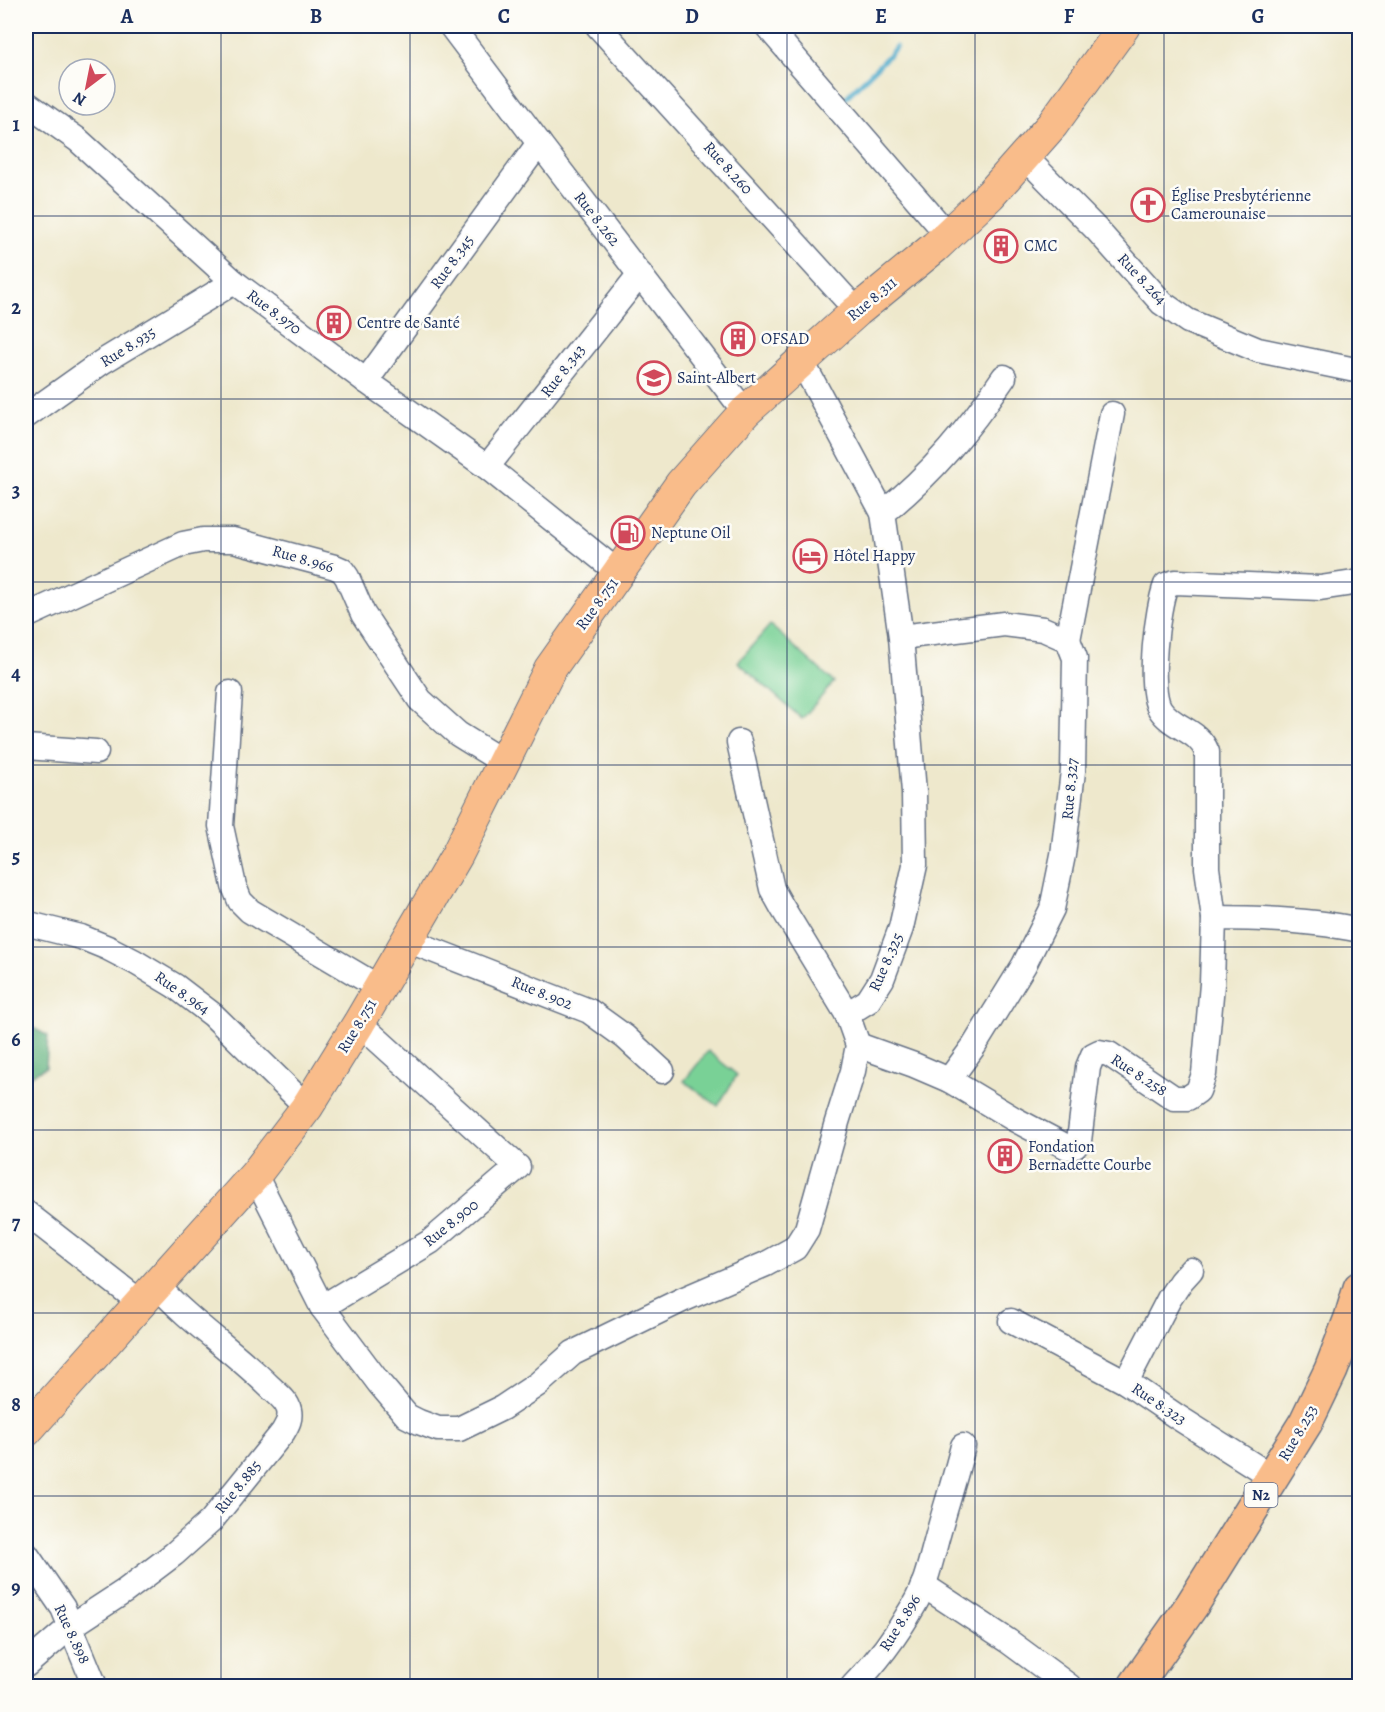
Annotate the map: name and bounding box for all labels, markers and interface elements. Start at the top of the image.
text: A [120,3,134,30]
text: B [310,3,322,30]
text: C [498,3,510,30]
text: D [685,3,699,30]
text: E [875,3,887,30]
text: F [1064,3,1075,30]
text: G [1251,3,1265,30]
north arrow [57,57,117,117]
text: N [69,86,90,111]
text: 1 [12,111,20,138]
street label: Rue 8.260 [698,137,758,199]
place label: Église Presbytérienne Camerounaise [1171,185,1311,225]
street label: Rue 8.262 [569,187,625,251]
church icon: Église Presbytérienne Camerounaise [1130,187,1166,223]
building icon: CMC [983,228,1019,264]
street label: Rue 8.345 [425,230,479,293]
place label: CMC [1024,235,1057,257]
street label: Rue 8.264 [1112,248,1172,310]
street label: Rue 8.311 [843,271,902,326]
street label: Rue 8.970 [242,284,306,340]
text: 2 [11,294,21,321]
building icon: Centre de Santé [316,305,352,341]
place label: Centre de Santé [357,312,460,334]
street label: Rue 8.935 [96,321,160,373]
building icon: OFSAD [720,321,756,357]
place label: OFSAD [761,328,809,350]
street label: Rue 8.343 [535,340,591,402]
school or university icon: Saint-Albert [636,360,672,396]
place label: Saint-Albert [677,367,756,389]
text: 3 [12,477,20,504]
fuel station icon: Neptune Oil [610,515,646,551]
place label: Neptune Oil [651,522,730,544]
hotel icon: Hôtel Happy [792,538,828,574]
street label: Rue 8.966 [270,540,336,578]
place label: Hôtel Happy [833,545,916,567]
street label: Rue 8.751 [570,573,624,635]
text: 4 [11,660,21,687]
street label: Rue 8.327 [1056,757,1084,821]
text: 5 [12,843,20,870]
street label: Rue 8.325 [863,929,909,995]
street label: Rue 8.964 [150,966,214,1020]
street label: Rue 8.902 [508,971,576,1015]
street label: Rue 8.751 [332,994,382,1057]
text: 6 [11,1026,21,1053]
street label: Rue 8.258 [1107,1049,1171,1101]
place label: Fondation Bernadette Courbe [1028,1136,1151,1176]
building icon: Fondation Bernadette Courbe [987,1138,1023,1174]
street label: Rue 8.900 [419,1194,483,1252]
text: 7 [12,1209,21,1236]
street label: Rue 8.323 [1127,1378,1191,1430]
text: 8 [11,1391,21,1418]
street label: Rue 8.253 [1273,1401,1323,1465]
street label: Rue 8.885 [210,1455,267,1519]
road number: N2 [1244,1483,1278,1507]
text: 9 [11,1574,21,1601]
street label: Rue 8.896 [874,1590,926,1656]
street label: Rue 8.898 [49,1600,95,1668]

